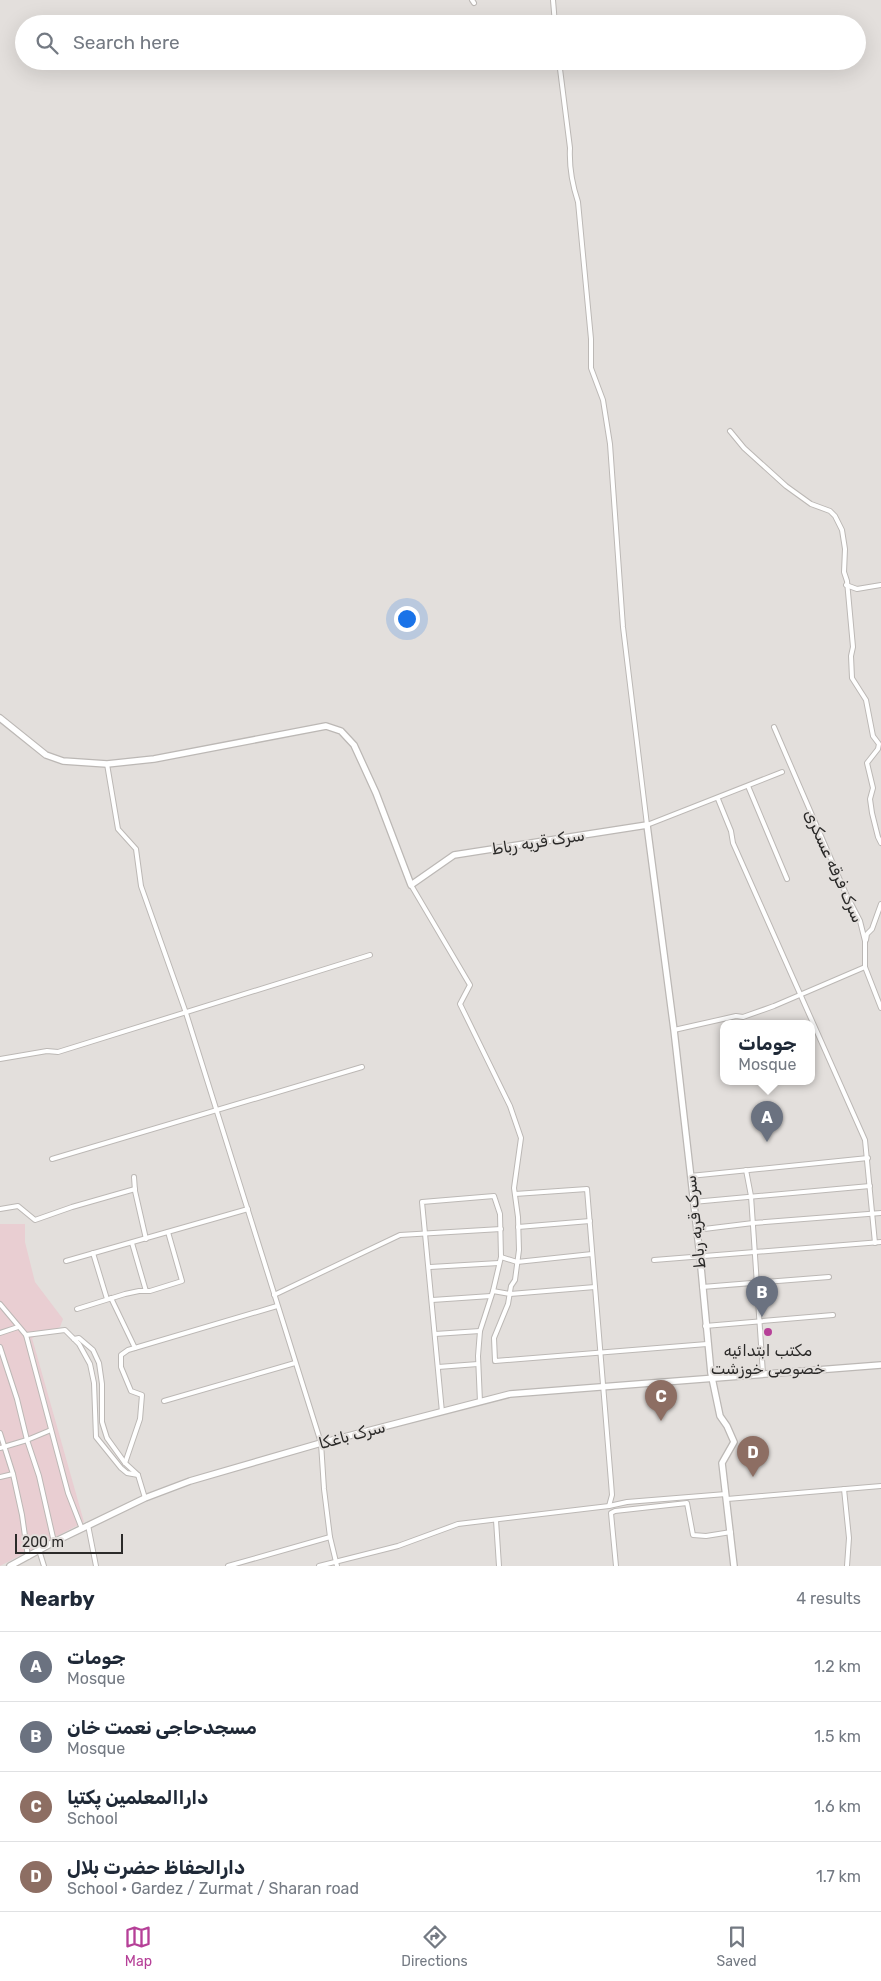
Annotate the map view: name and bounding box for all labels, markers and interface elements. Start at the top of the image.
search box [15,15,866,70]
icon: search [33,29,61,57]
text: Search here [73,31,180,54]
your location [394,606,420,632]
street label: سرک فرقه عسکری [800,807,867,926]
street label: سرک قریه رباط [490,825,586,860]
popup [720,1020,815,1085]
text: جومات [738,1032,797,1055]
text: Mosque [738,1055,796,1074]
pin: A [751,1101,783,1142]
street label: سرک قریه رباط [681,1174,710,1270]
pin: B [746,1276,778,1317]
marker: مکتب ابتدائیه خصوصی خوزشت [762,1326,774,1338]
place label: مکتب ابتدائیه خصوصی خوزشت [711,1341,825,1379]
pin: C [645,1380,677,1421]
street label: سرک باغکا [317,1417,388,1454]
pin: D [737,1436,769,1477]
scale bar [15,1531,122,1554]
text: 200 m [22,1534,64,1551]
text: Nearby [20,1586,95,1611]
text: 4 results [796,1589,861,1608]
text: جومات [67,1646,126,1669]
text: A [30,1657,42,1676]
text: 1.2 km [814,1657,861,1676]
text: Mosque [67,1669,125,1688]
text: مسجدحاجی نعمت خان [67,1716,257,1739]
text: B [30,1727,42,1746]
text: 1.5 km [814,1727,861,1746]
text: Mosque [67,1739,125,1758]
text: داراالمعلمین پکتیا [67,1786,208,1809]
text: C [30,1797,42,1816]
text: 1.6 km [814,1797,861,1816]
text: School [67,1809,118,1828]
text: دارالحفاظ حضرت بلال [67,1856,245,1879]
text: D [30,1867,42,1886]
text: 1.7 km [816,1867,861,1886]
text: School · Gardez / Zurmat / Sharan road [67,1879,359,1898]
tab: Map [124,1923,152,1970]
tab: Directions [401,1923,468,1970]
tab: Saved [717,1923,757,1970]

